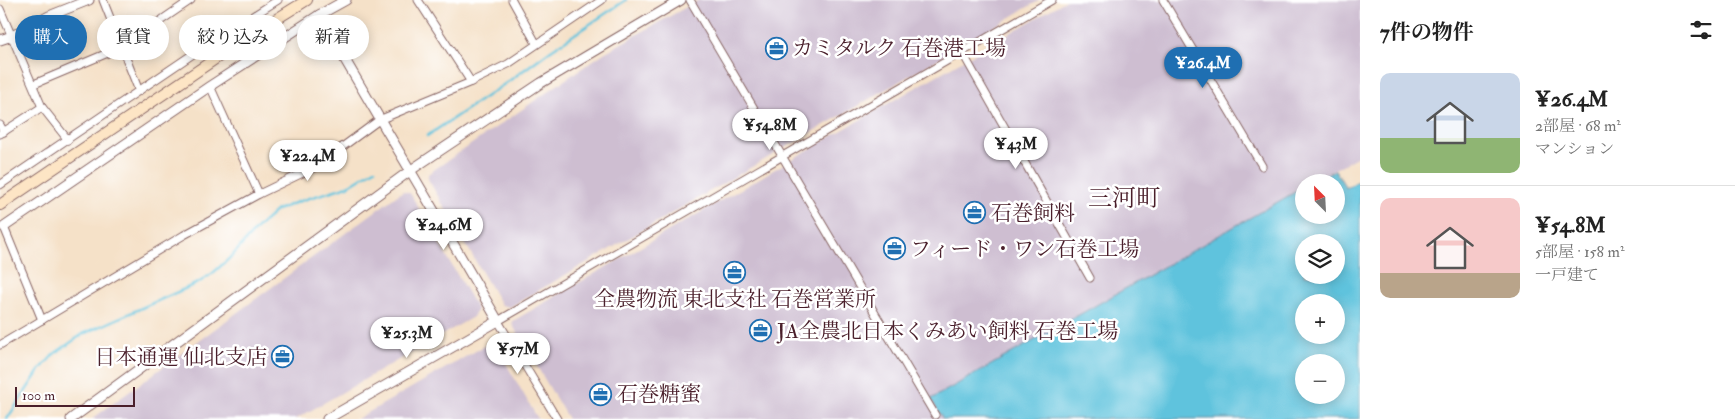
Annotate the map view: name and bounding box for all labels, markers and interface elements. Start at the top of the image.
chip: 購入 [15,15,87,60]
chip: 賃貸 [97,15,169,60]
chip: 絞り込み [179,15,287,60]
chip: 新着 [297,15,369,60]
icon: filters [1687,16,1715,44]
text: 7件の物件 [1380,19,1474,46]
place label: カミタルク 石巻港工場 [792,35,1006,62]
office icon: カミタルク 石巻港工場 [764,36,788,60]
pin: ¥26.4M [1162,46,1244,89]
text: ¥26.4M [1175,53,1231,73]
text: ¥26.4M [1535,86,1608,113]
icon: home [1420,93,1480,153]
pin: ¥54.8M [729,108,811,151]
text: ¥54.8M [743,115,797,135]
text: 2部屋 · 68 m² [1535,116,1621,136]
pin: ¥43M [986,128,1046,170]
text: ¥43M [995,134,1037,154]
text: マンション [1535,139,1614,159]
pin: ¥22.4M [267,140,349,182]
text: ¥22.4M [280,146,336,166]
north arrow [1295,174,1345,224]
map controls [1295,174,1345,404]
district label: 三河町 [1088,183,1160,214]
place label: 石巻飼料 [991,200,1075,227]
office icon: 石巻飼料 [963,201,987,225]
pin: ¥24.6M [403,208,485,251]
text: ¥54.8M [1535,212,1606,239]
text: ¥24.6M [416,215,472,235]
icon: home [1420,218,1480,278]
button: layers [1295,234,1345,284]
place label: フィード・ワン石巻工場 [910,236,1139,263]
office icon: フィード・ワン石巻工場 [882,237,906,261]
text: 5部屋 · 158 m² [1535,242,1624,262]
office icon: 全農物流 東北支社 石巻営業所 [723,260,747,284]
text: 一戸建て [1535,265,1599,285]
place label: 全農物流 東北支社 石巻営業所 [594,286,876,313]
button: + [1295,294,1345,344]
pin: ¥25.3M [366,316,448,359]
place label: JA全農北日本くみあい飼料 石巻工場 [776,318,1118,345]
office icon: JA全農北日本くみあい飼料 石巻工場 [749,319,773,343]
text: ¥25.3M [381,323,433,343]
pin: ¥57M [488,332,548,375]
text: ¥57M [497,339,539,359]
place label: 日本通運 仙北支店 [95,344,267,371]
office icon: 日本通運 仙北支店 [271,345,295,369]
button: − [1295,354,1345,404]
place label: 石巻糖蜜 [617,381,701,408]
office icon: 石巻糖蜜 [589,382,613,406]
scale bar [15,384,135,407]
text: 100 m [22,387,55,404]

